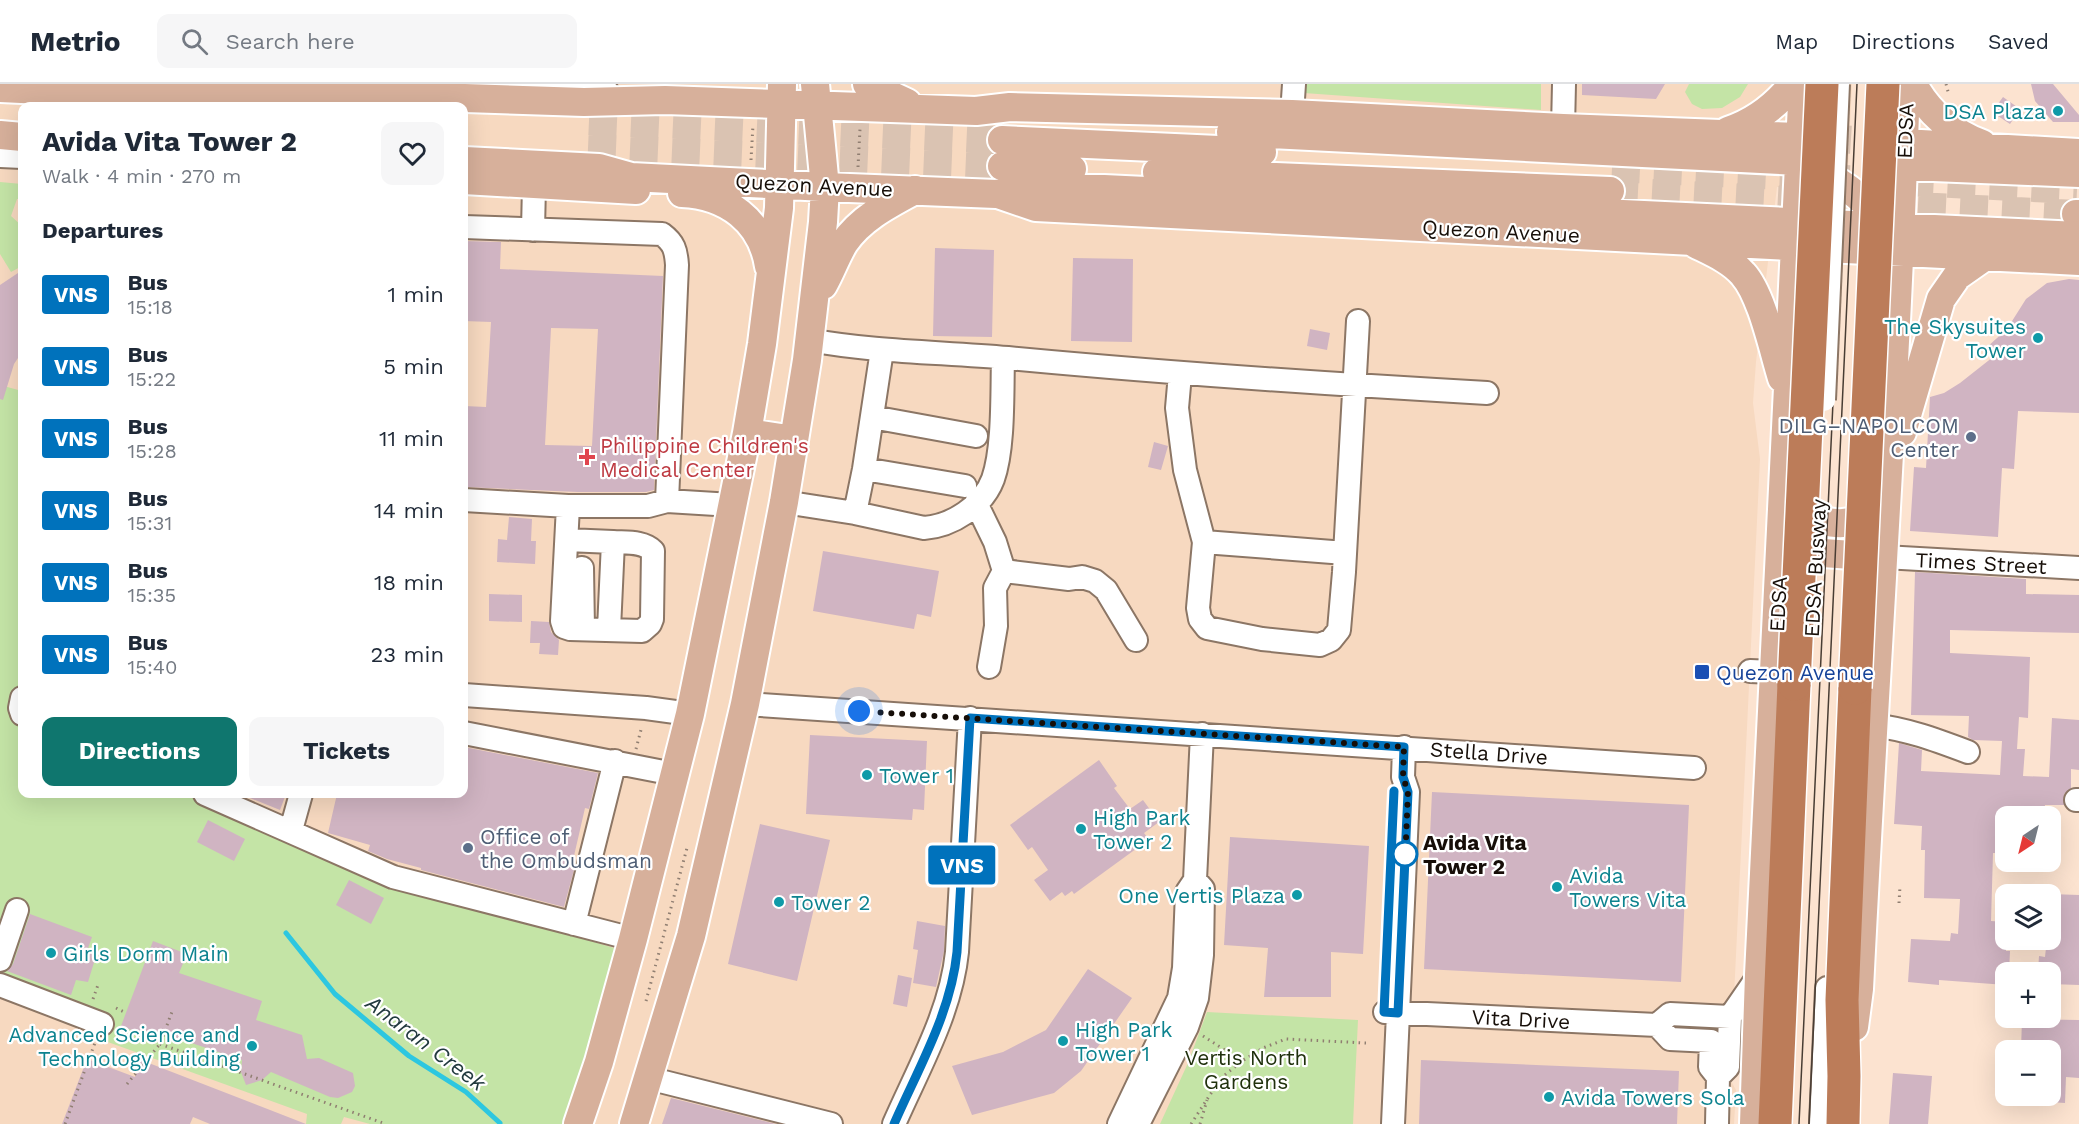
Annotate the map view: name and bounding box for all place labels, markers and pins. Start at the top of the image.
place label: DSA Plaza [1943,99,2046,124]
marker: DSA Plaza [2051,104,2065,118]
place label: The Skysuites Tower [1884,314,2026,363]
marker: The Skysuites Tower [2031,331,2045,345]
place label: DILG–NAPOLCOM Center [1779,413,1959,462]
marker: DILG–NAPOLCOM Center [1964,430,1978,444]
place label: Philippine Children's Medical Center [600,433,809,482]
marker: Philippine Children's Medical Center [578,448,596,466]
place label: Quezon Avenue [1716,660,1874,685]
marker: Quezon Avenue [1693,663,1711,681]
place label: Tower 1 [879,763,954,788]
marker: Tower 1 [860,768,874,782]
place label: High Park Tower 2 [1093,805,1191,854]
marker: High Park Tower 2 [1074,822,1088,836]
place label: Office of the Ombudsman [480,824,652,873]
place label: Avida Vita Tower 2 [1423,830,1527,879]
marker: Office of the Ombudsman [461,841,475,855]
marker: Avida Vita Tower 2 [1392,841,1418,867]
place label: Avida Towers Vita [1569,863,1687,912]
marker: Avida Towers Vita [1550,880,1564,894]
place label: One Vertis Plaza [1118,883,1285,908]
marker: One Vertis Plaza [1290,888,1304,902]
place label: Tower 2 [791,890,870,915]
marker: Tower 2 [772,895,786,909]
place label: Girls Dorm Main [63,941,229,966]
marker: Girls Dorm Main [44,946,58,960]
place label: High Park Tower 1 [1075,1017,1173,1066]
place label: Advanced Science and Technology Building [8,1022,241,1071]
marker: High Park Tower 1 [1056,1034,1070,1048]
marker: Advanced Science and Technology Building [245,1039,259,1053]
place label: Avida Towers Sola [1561,1085,1745,1110]
marker: Avida Towers Sola [1542,1090,1556,1104]

